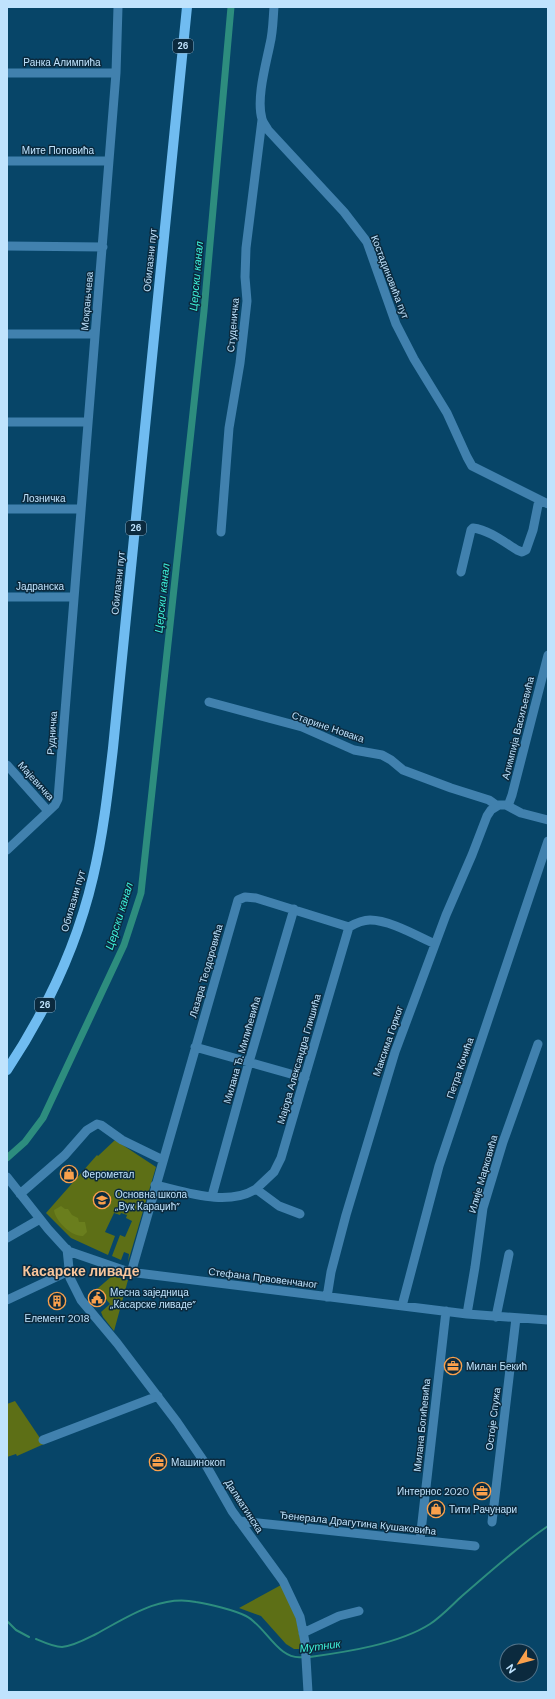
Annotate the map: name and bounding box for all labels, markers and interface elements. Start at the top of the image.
road number: 26 [173,39,193,53]
street label: Ранка Алимпића [23,56,101,69]
street label: Мите Поповића [22,144,95,157]
street label: Обилазни пут [140,227,160,292]
street label: Костадиновића пут [368,233,412,321]
water label: Церски канал [186,241,206,311]
street label: Мокрањчева [78,271,96,331]
street label: Студеничка [224,297,242,353]
street label: Лозничка [22,492,66,505]
road number: 26 [126,521,146,535]
street label: Обилазни пут [108,550,128,615]
water label: Церски канал [151,562,173,634]
street label: Јадранска [16,580,65,593]
street label: Алимпија Васиљевића [499,675,537,781]
street label: Старине Новака [290,709,366,746]
street label: Рудничка [44,710,60,755]
street label: Мајевичка [15,759,57,804]
street label: Обилазни пут [58,868,88,933]
water label: Церски канал [102,881,136,951]
street label: Лазара Теодоровића [186,922,226,1019]
street label: Мајора Александра Глишића [274,992,324,1126]
street label: Милана Ђ. Милићевића [220,995,264,1105]
road number: 26 [35,998,55,1012]
street label: Максима Горког [370,1004,406,1078]
street label: Петра Кочића [443,1035,477,1100]
street label: Илије Марковића [466,1133,500,1215]
shop icon: Ферометал [59,1164,79,1184]
place label: Ферометал [82,1168,134,1181]
place label: Основна школа „Вук Караџић” [115,1188,188,1213]
school or university icon: Основна школа „Вук Караџић” [92,1190,112,1210]
district label: Касарске ливаде [22,1262,140,1280]
street label: Стефана Првовенчаног [208,1265,319,1291]
place label: Месна заједница „Касарске ливаде” [110,1286,196,1311]
public building icon: Месна заједница „Касарске ливаде” [87,1288,107,1308]
building icon: Елемент 2018 [47,1291,67,1311]
place label: Елемент 2018 [25,1312,89,1325]
office icon: Милан Бекић [443,1356,463,1376]
place label: Милан Бекић [466,1360,527,1373]
street label: Милана Богићевића [411,1377,433,1472]
street label: Остоје Спужа [483,1386,503,1451]
office icon: Машинокоп [148,1452,168,1472]
place label: Машинокоп [171,1456,225,1469]
street label: Далматинска [222,1477,266,1536]
office icon: Интернос 2020 [472,1481,492,1501]
place label: Интернос 2020 [397,1485,469,1498]
shop icon: Тити Рачунари [426,1499,446,1519]
place label: Тити Рачунари [449,1503,517,1516]
street label: Ђенерала Драгутина Кушаковића [279,1508,437,1538]
water label: Мутник [299,1636,342,1655]
north arrow [499,1643,539,1683]
text: N [503,1662,519,1676]

